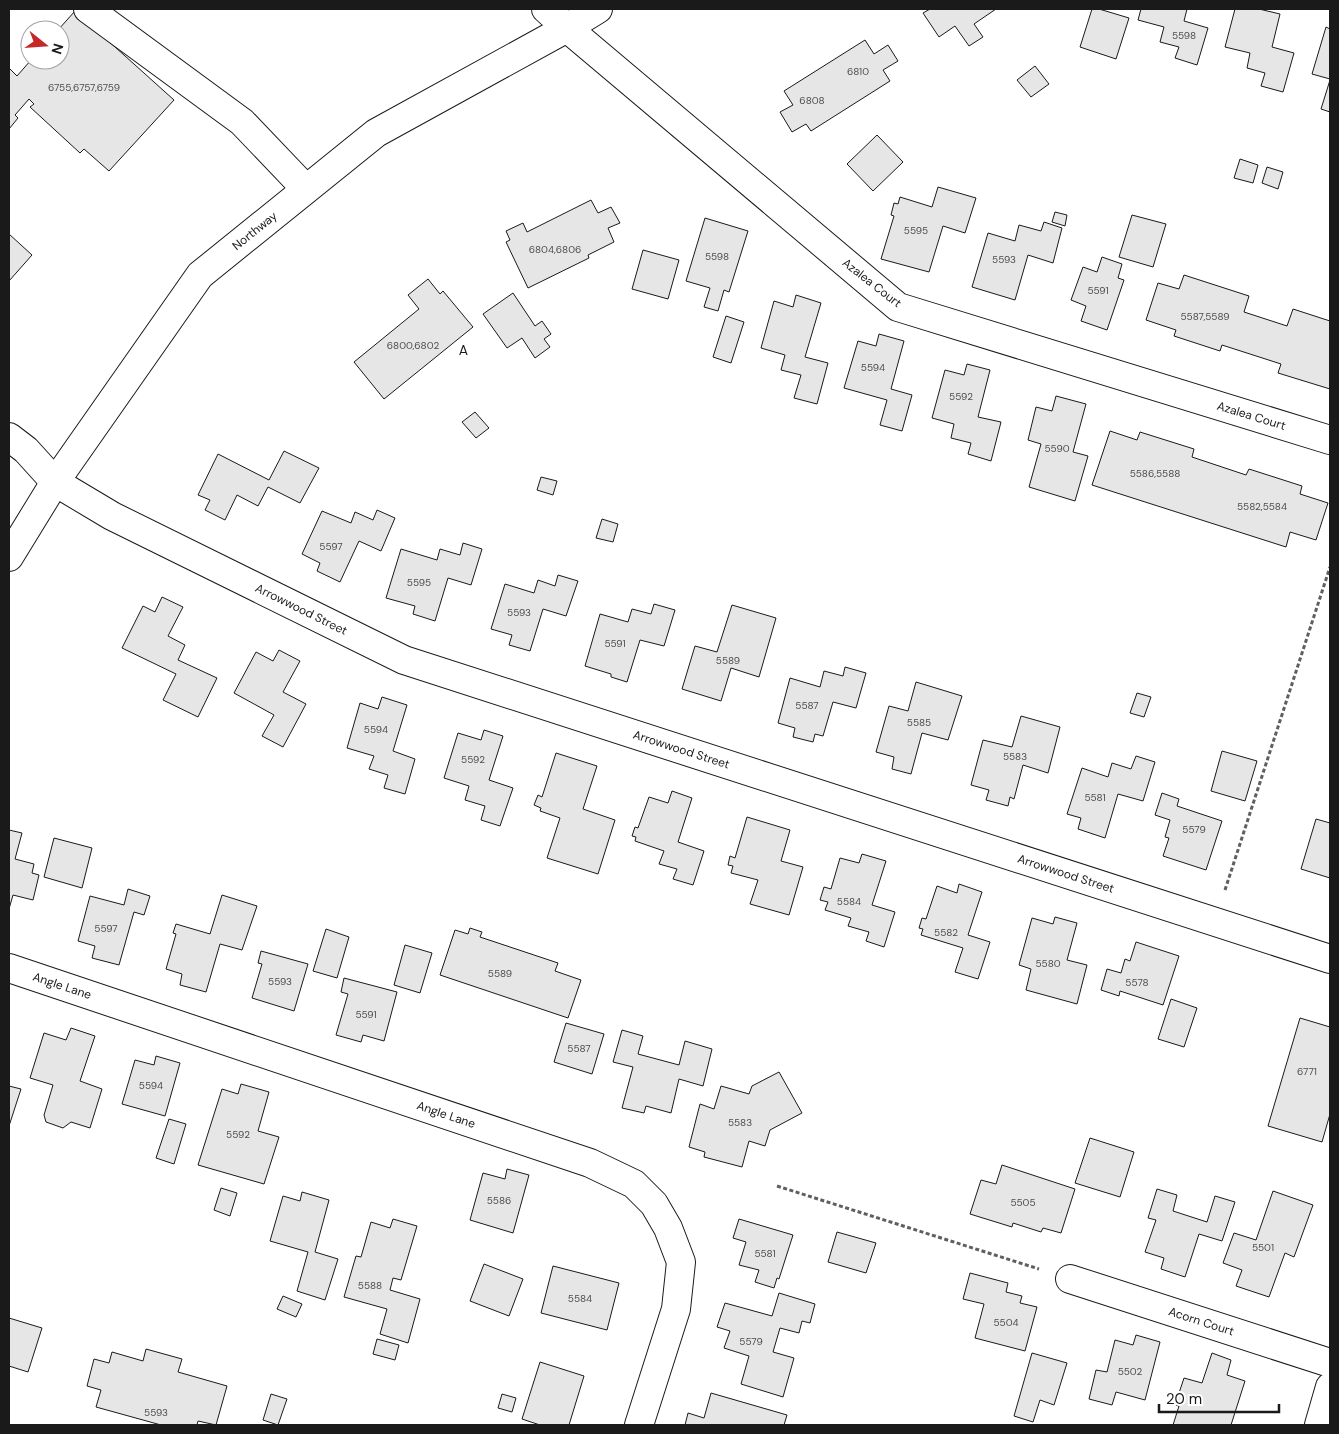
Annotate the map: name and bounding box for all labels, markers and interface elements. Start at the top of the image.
north arrow [20,20,70,70]
house number: 5598 [1172,29,1196,42]
text: N [47,41,68,56]
house number: 6810 [847,65,869,78]
house number: 6755,6757,6759 [48,81,120,94]
house number: 6808 [799,94,825,107]
street label: Northway [229,208,281,254]
house number: 5595 [904,224,928,237]
house number: 6804,6806 [529,243,581,256]
house number: 5598 [705,250,729,263]
house number: 5593 [992,253,1016,266]
street label: Azalea Court [839,255,905,311]
house number: 5591 [1087,284,1109,297]
house number: 5587,5589 [1181,310,1229,323]
house number: 6800,6802 [387,339,439,352]
district label: A [459,341,469,359]
house number: 5594 [861,361,885,374]
house number: 5592 [949,390,973,403]
street label: Azalea Court [1215,398,1288,434]
house number: 5590 [1044,442,1070,455]
house number: 5586,5588 [1130,467,1180,480]
house number: 5582,5584 [1237,500,1287,513]
house number: 5597 [319,540,343,553]
house number: 5595 [407,576,431,589]
street label: Arrowwood Street [253,580,350,639]
house number: 5593 [507,606,531,619]
house number: 5591 [604,637,626,650]
house number: 5589 [716,654,740,667]
house number: 5587 [795,699,819,712]
house number: 5585 [907,716,931,729]
house number: 5594 [364,723,388,736]
street label: Arrowwood Street [631,726,732,773]
house number: 5583 [1003,750,1027,763]
house number: 5592 [461,753,485,766]
house number: 5581 [1084,791,1106,804]
house number: 5579 [1182,823,1206,836]
street label: Arrowwood Street [1015,851,1116,897]
house number: 5584 [837,895,861,908]
house number: 5597 [94,922,118,935]
house number: 5582 [934,926,958,939]
house number: 5580 [1035,957,1061,970]
house number: 5589 [488,967,512,980]
street label: Angle Lane [31,969,94,1003]
house number: 5593 [268,975,292,988]
house number: 5578 [1125,976,1149,989]
house number: 5591 [355,1008,377,1021]
house number: 5587 [567,1042,591,1055]
house number: 6771 [1297,1065,1317,1078]
house number: 5594 [139,1079,163,1092]
street label: Angle Lane [415,1097,478,1132]
house number: 5583 [728,1116,752,1129]
house number: 5592 [226,1128,250,1141]
house number: 5586 [487,1194,511,1207]
house number: 5505 [1010,1196,1036,1209]
house number: 5501 [1252,1241,1274,1254]
house number: 5581 [754,1247,776,1260]
house number: 5588 [358,1279,382,1292]
house number: 5584 [568,1292,592,1305]
street label: Acorn Court [1167,1303,1236,1340]
house number: 5504 [993,1316,1019,1329]
house number: 5579 [739,1335,763,1348]
house number: 5502 [1118,1365,1143,1378]
scale bar [1159,1382,1279,1414]
text: 20 m [1166,1389,1202,1409]
house number: 5593 [144,1406,168,1419]

